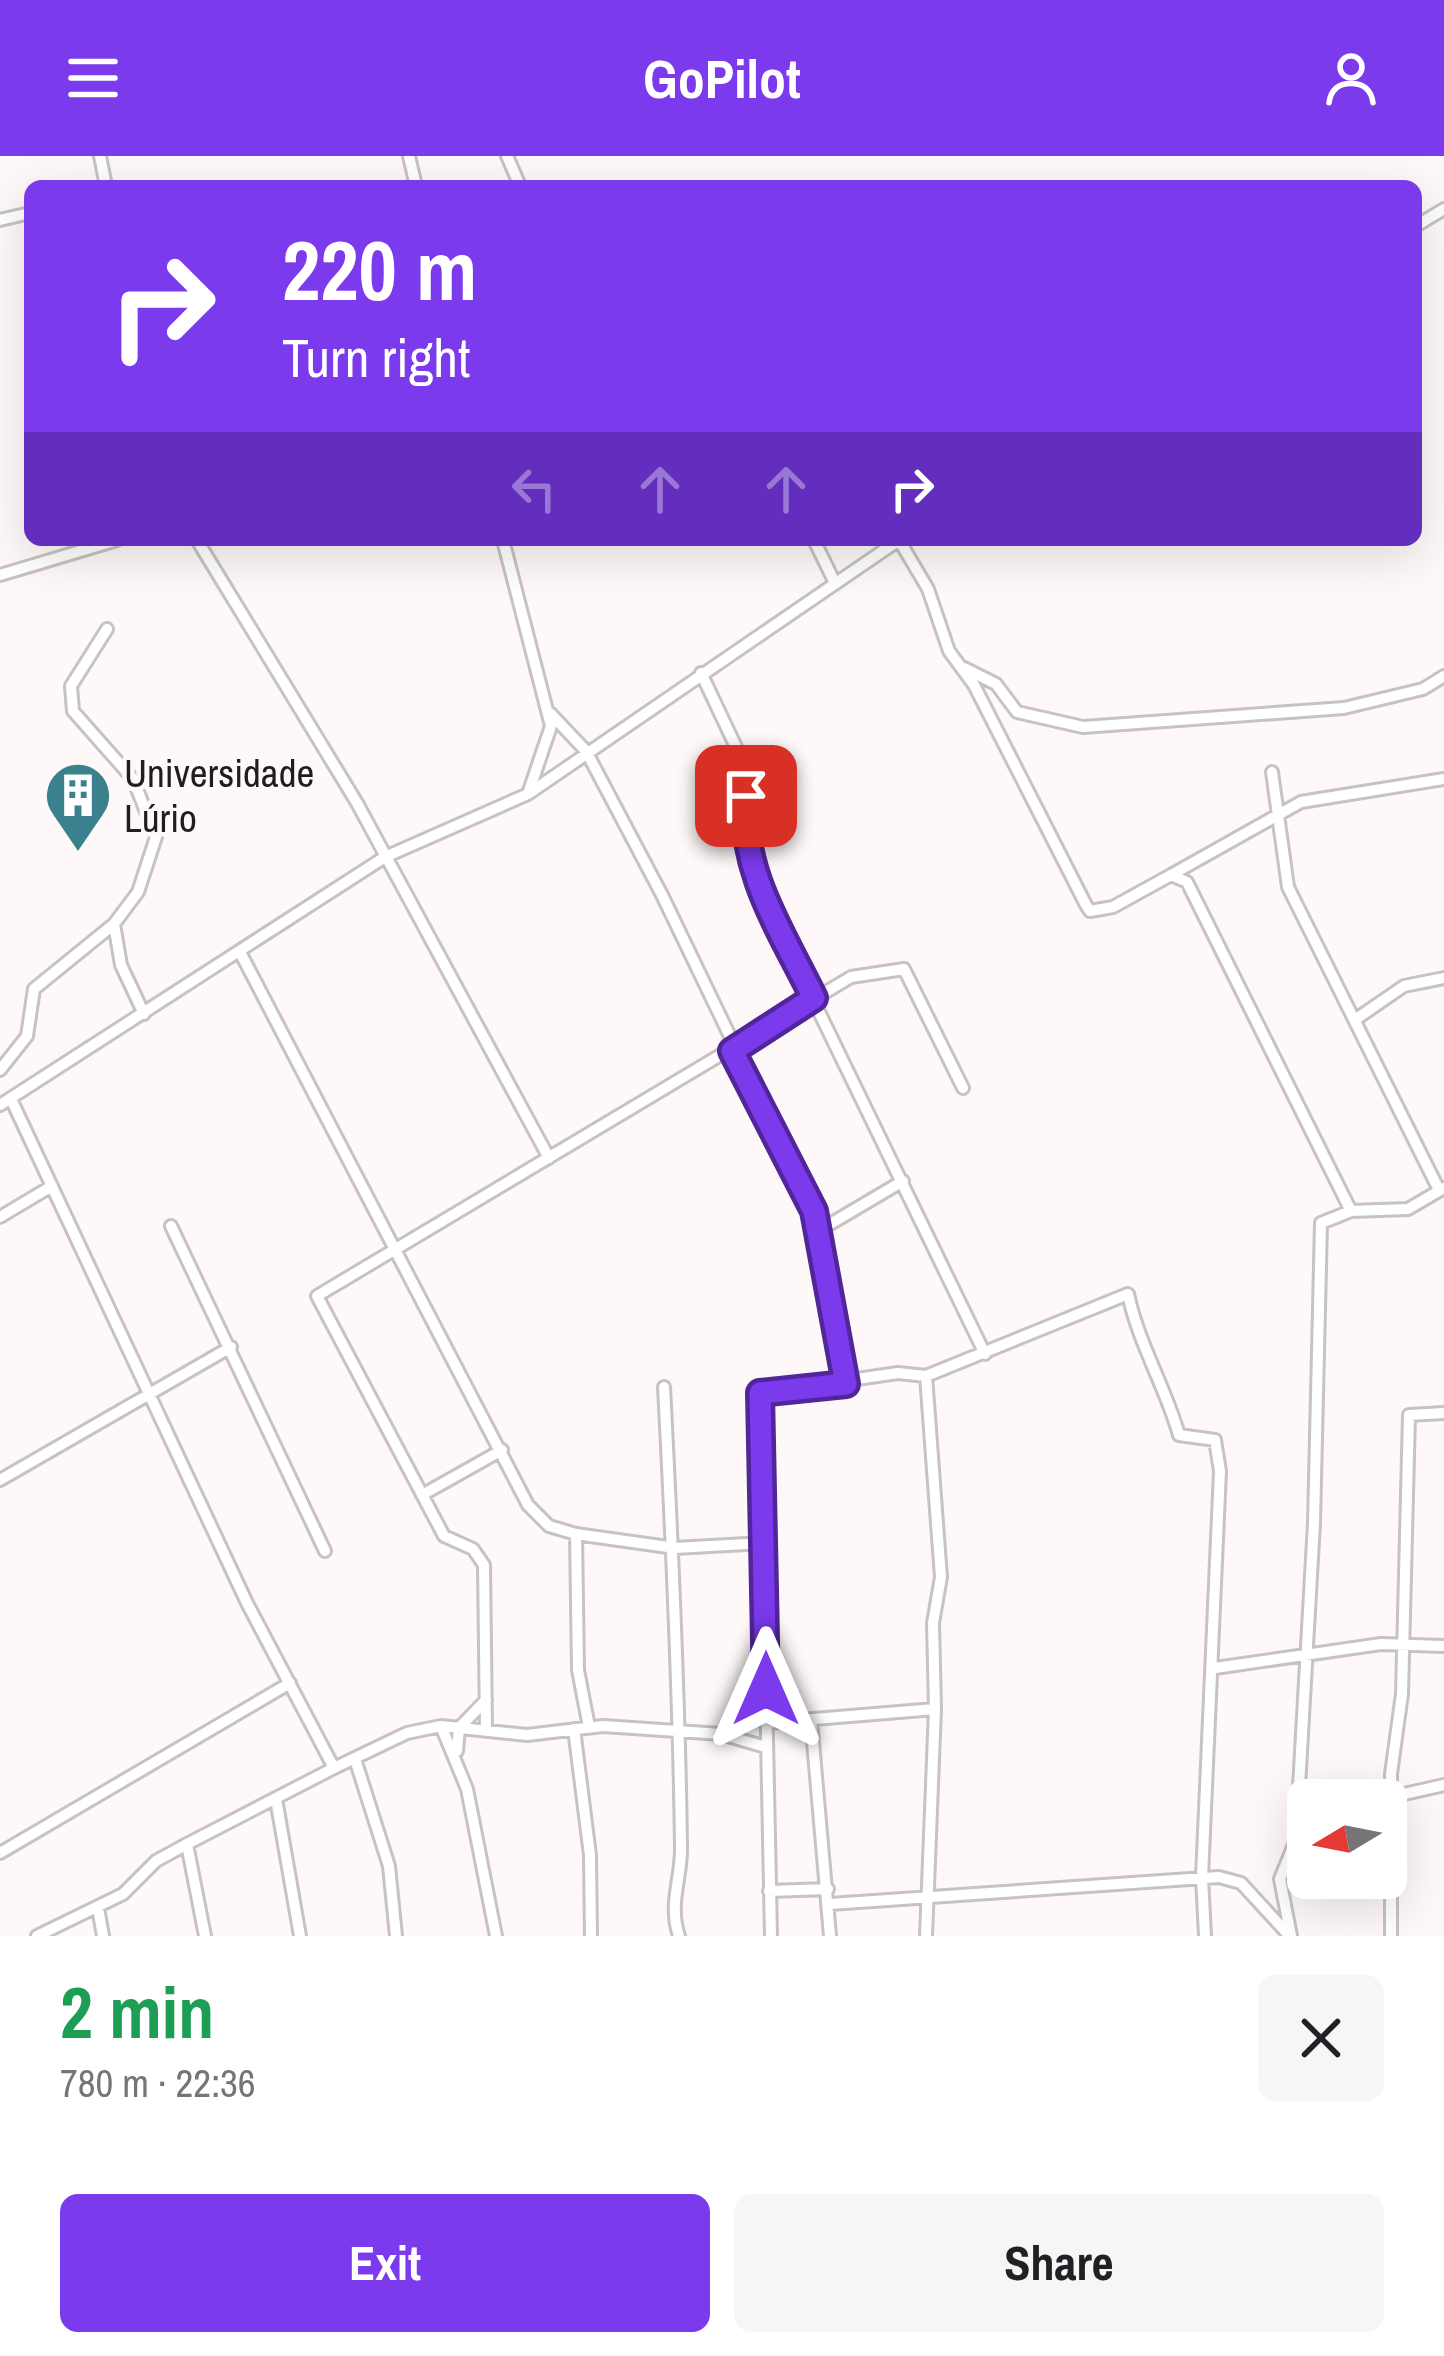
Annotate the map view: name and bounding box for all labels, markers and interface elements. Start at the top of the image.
text: GoPilot [643,42,801,115]
icon: menu [60,45,126,111]
icon: person [1318,45,1384,111]
text: 220 m [282,213,477,326]
icon: right [84,228,240,384]
text: Turn right [282,321,470,394]
icon: left [501,456,567,522]
icon: ahead [627,456,693,522]
icon: ahead [753,456,819,522]
icon: right [879,456,945,522]
pin [695,745,797,847]
place label: Universidade Lúrio [124,747,314,844]
building icon: Universidade Lúrio [43,760,113,854]
icon: arrive [713,763,779,829]
position arrow [703,1626,829,1752]
north arrow [1287,1779,1407,1899]
map controls [1287,1779,1407,1899]
text: 2 min [60,1963,214,2060]
button: close [1258,1975,1384,2101]
text: 780 m · 22:36 [60,2057,256,2109]
button: Exit [60,2194,710,2332]
button: Share [734,2194,1384,2332]

